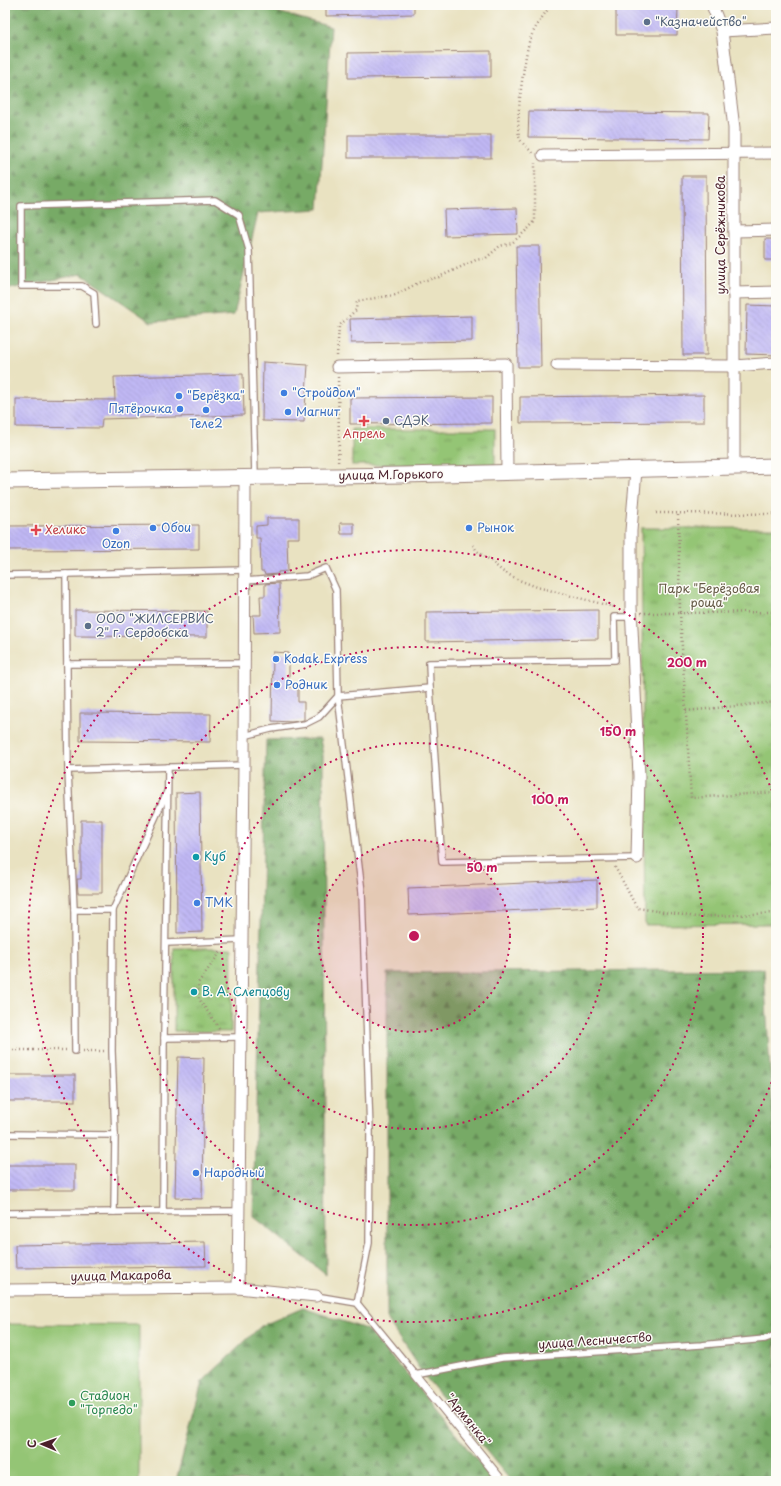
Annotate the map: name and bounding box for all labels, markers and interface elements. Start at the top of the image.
place label: "Казначейство" [655,12,747,30]
marker: "Казначейство" [642,17,652,27]
street label: улица Серёжникова [711,175,729,295]
place label: "Стройдом" [292,383,361,401]
place label: "Берёзка" [187,386,245,404]
marker: "Стройдом" [279,388,289,398]
marker: "Берёзка" [174,391,184,401]
place label: Пятёрочка [109,399,172,417]
place label: Магнит [296,402,341,420]
marker: Пятёрочка [175,404,185,414]
marker: Теле2 [201,405,211,415]
marker: Магнит [283,407,293,417]
place label: СДЭК [394,411,429,429]
place label: Теле2 [189,414,223,432]
marker: Апрель [359,416,369,426]
marker: СДЭК [381,416,391,426]
place label: Апрель [343,424,385,442]
street label: улица М.Горького [338,464,444,484]
place label: Обои [161,518,191,536]
place label: Рынок [477,518,515,536]
place label: Хеликс [45,520,86,538]
marker: Обои [148,523,158,533]
marker: Рынок [464,523,474,533]
marker: Хеликс [30,524,42,536]
marker: Ozon [111,526,121,536]
place label: Ozon [102,534,130,552]
park label: Парк "Берёзовая роща" [658,579,760,611]
place label: ООО "ЖИЛСЕРВИС 2" г. Сердобска [96,609,214,641]
marker: ООО "ЖИЛСЕРВИС 2" г. Сердобска [83,621,93,631]
place label: Kodak Express [284,649,368,667]
text: 200 m [667,653,707,671]
marker: Kodak Express [271,654,281,664]
place label: Родник [285,675,328,693]
marker: Родник [272,680,282,690]
text: 150 m [600,722,636,740]
text: 100 m [531,790,569,808]
place label: Куб [204,847,226,865]
marker: Куб [191,852,201,862]
text: 50 m [466,858,498,876]
place label: ТМК [205,893,233,911]
marker: ТМК [192,898,202,908]
centre of rings [407,929,421,943]
place label: В. А. Слепцову [202,982,290,1000]
marker: В. А. Слепцову [189,987,199,997]
place label: Народный [204,1163,265,1181]
marker: Народный [191,1168,201,1178]
street label: улица Макарова [70,1265,172,1285]
street label: улица Лесничество [537,1327,653,1353]
place label: Стадион "Торпедо" [80,1386,138,1418]
street label: "Армянка" [442,1389,496,1450]
marker: Стадион "Торпедо" [67,1398,77,1408]
north arrow [22,1424,62,1464]
text: С [23,1439,40,1448]

